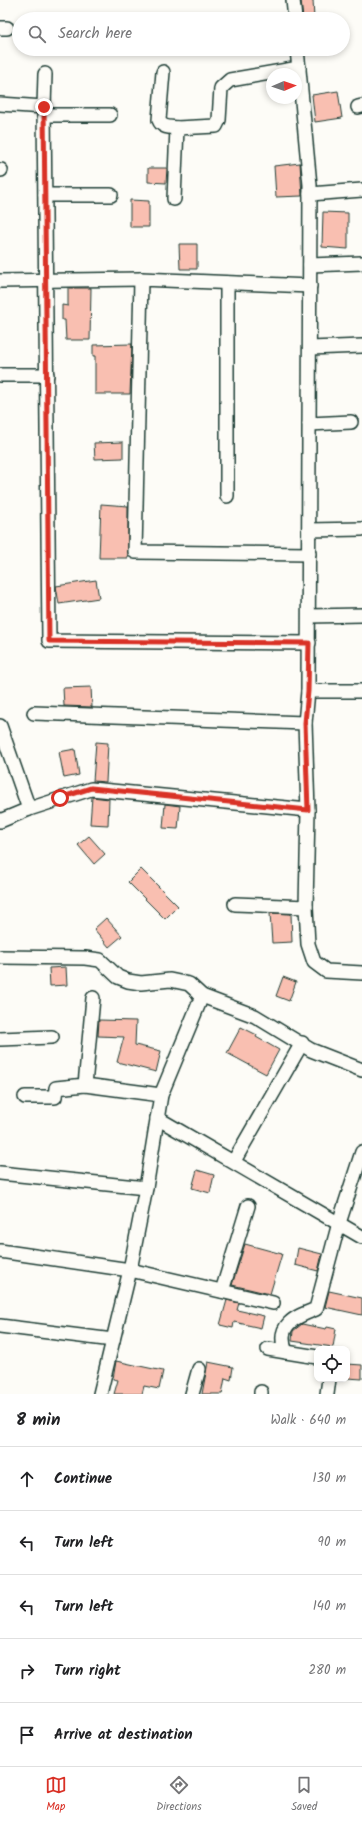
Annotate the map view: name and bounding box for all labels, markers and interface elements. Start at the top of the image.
search box [12,12,350,56]
text: Search here [58,22,132,46]
icon: search [26,23,48,45]
north arrow [266,68,302,104]
route end [35,98,53,116]
route start [51,789,69,807]
map controls [314,1346,350,1382]
button: locate [314,1346,350,1382]
text: 8 min [16,1407,60,1434]
text: Walk · 640 m [270,1410,346,1431]
text: Continue [54,1467,112,1491]
icon: ahead [16,1468,38,1490]
text: 130 m [312,1468,346,1489]
text: Turn left [54,1531,114,1555]
icon: left [16,1532,38,1554]
text: 90 m [318,1532,346,1553]
text: Turn left [54,1595,114,1619]
icon: left [16,1596,38,1618]
text: 140 m [313,1596,346,1617]
text: Turn right [54,1659,121,1683]
icon: right [16,1660,38,1682]
text: 280 m [309,1660,346,1681]
text: Arrive at destination [54,1723,193,1747]
icon: arrive [16,1724,38,1746]
tab: Map [45,1774,67,1816]
tab: Directions [156,1774,202,1816]
tab: Saved [291,1774,317,1816]

